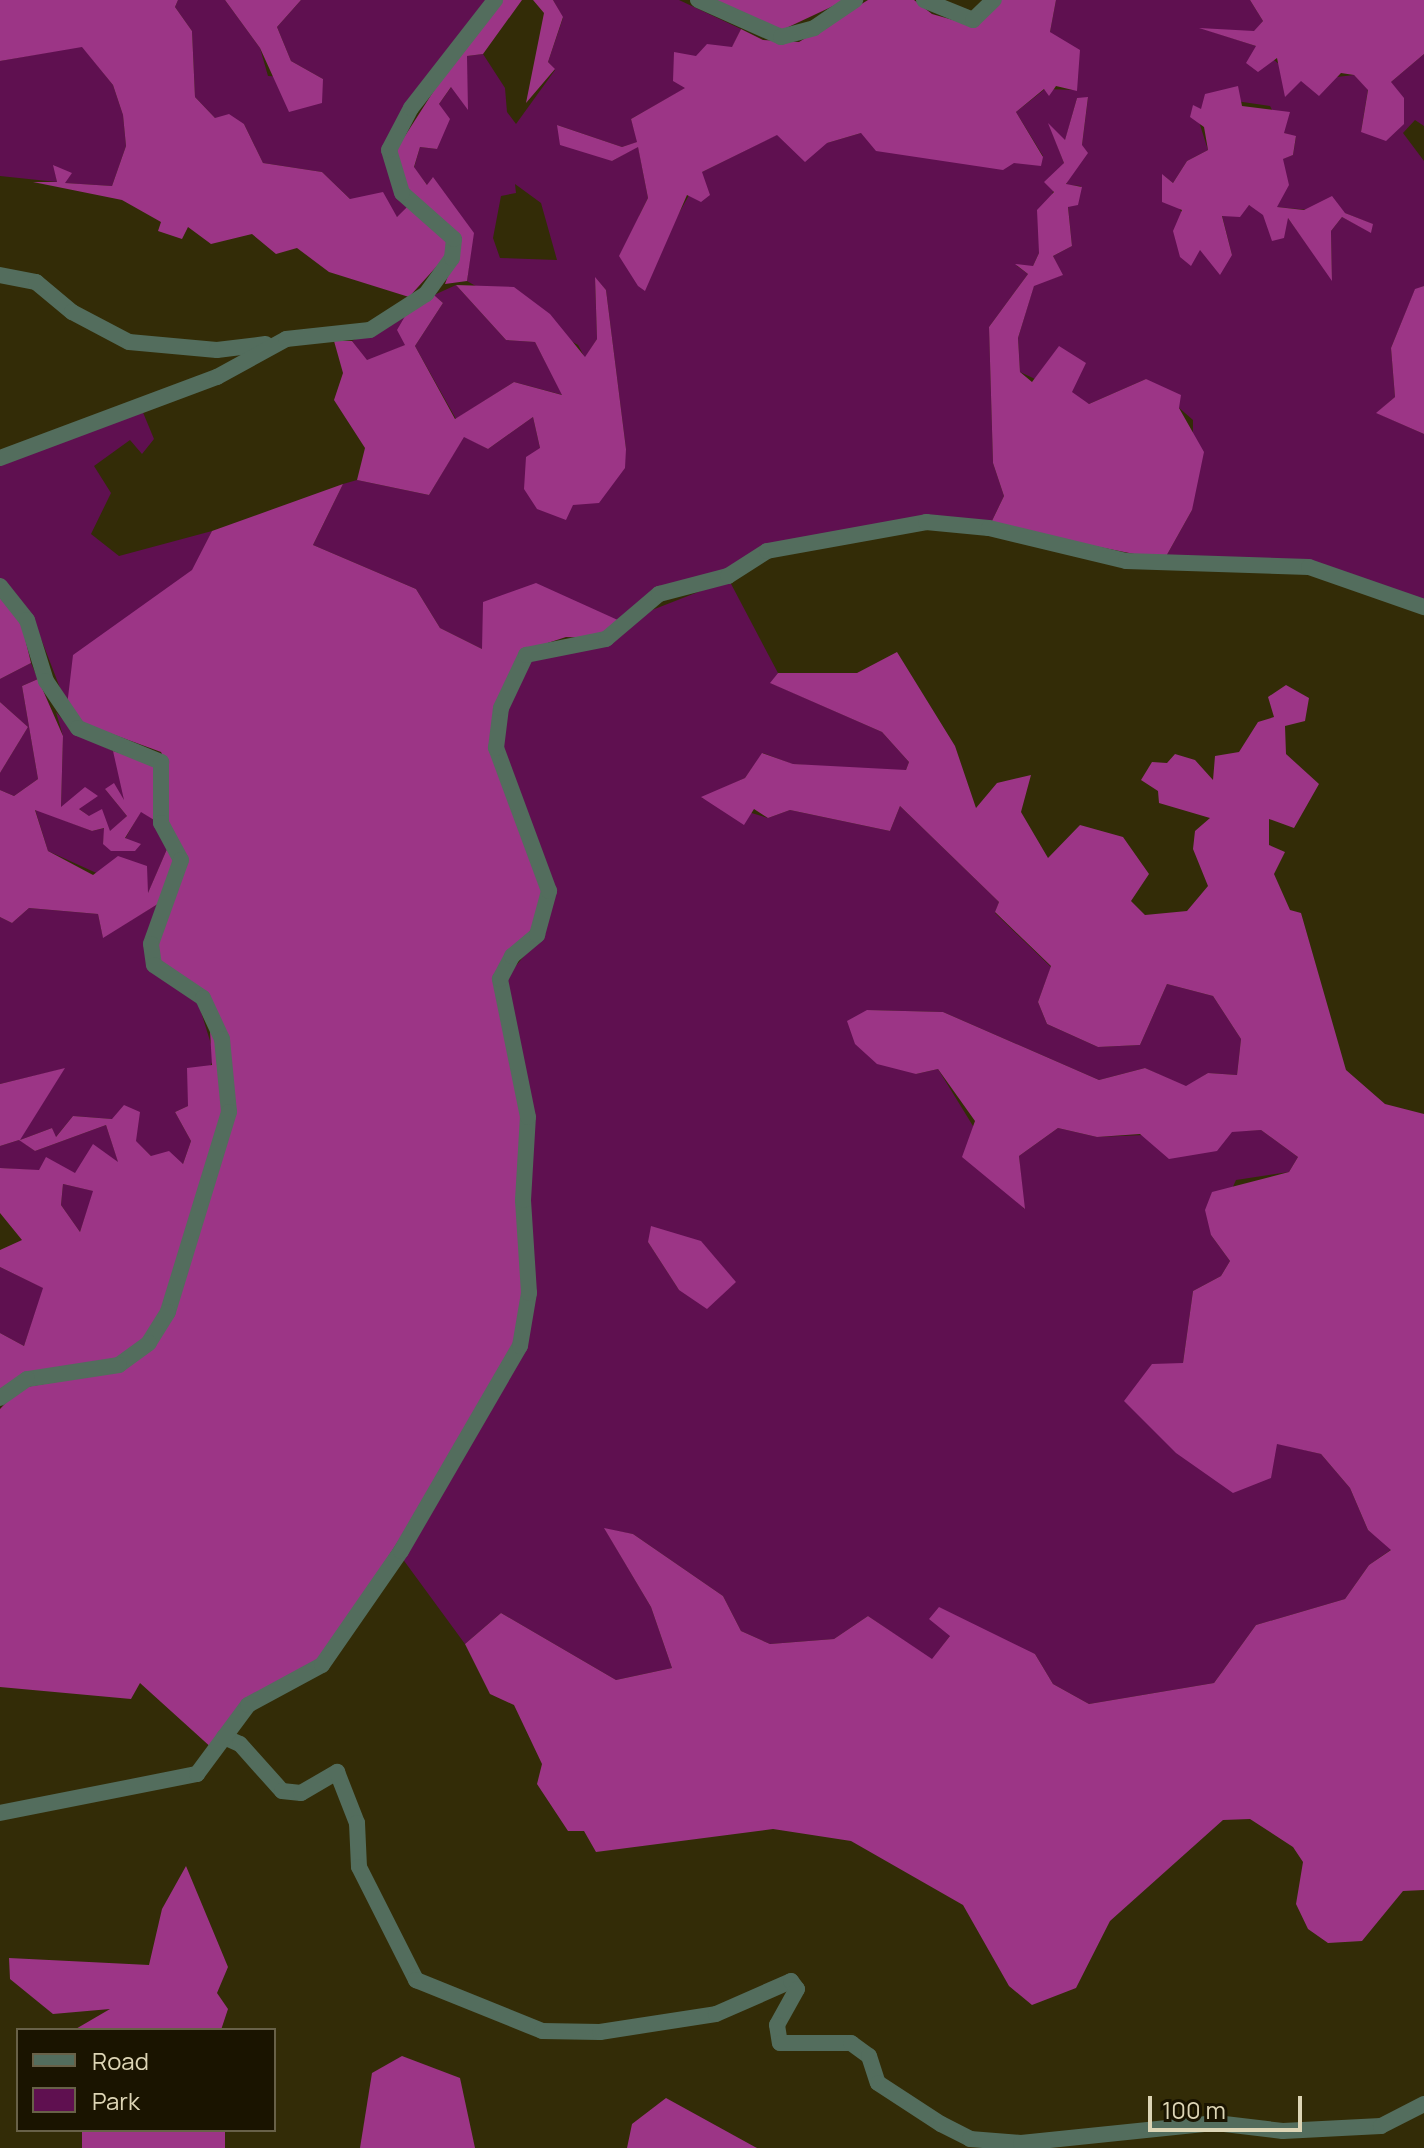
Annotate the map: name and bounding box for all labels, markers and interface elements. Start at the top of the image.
legend [16,2028,276,2132]
text: Road [92,2044,149,2077]
scale bar [1152,2080,1306,2130]
text: Park [92,2084,140,2117]
text: 100 m [1162,2093,1226,2126]

